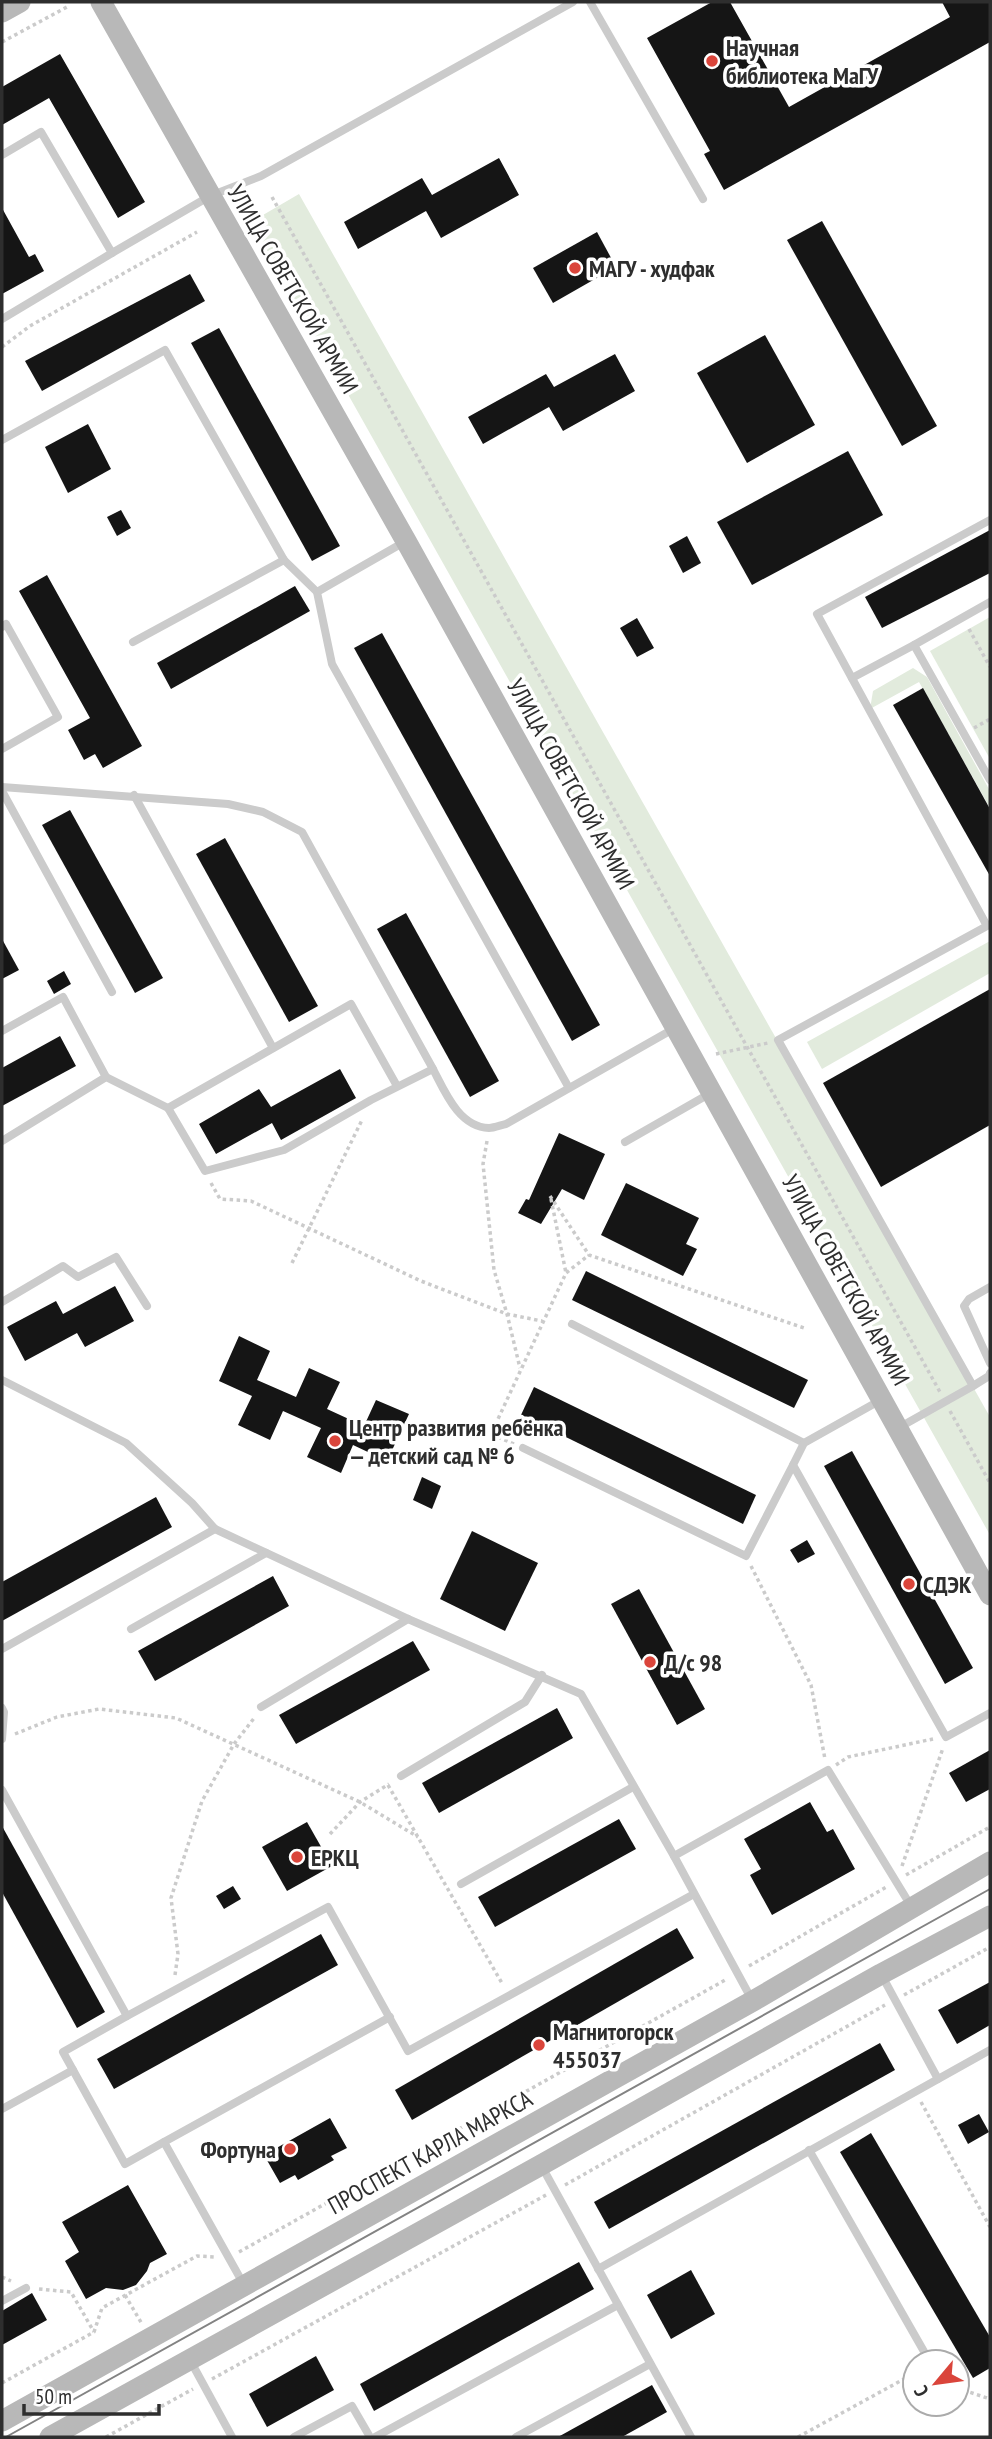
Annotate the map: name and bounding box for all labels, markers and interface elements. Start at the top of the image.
place label: Научная библиотека МаГУ [726,32,879,91]
marker: Научная библиотека МаГУ [704,53,720,69]
street label: УЛИЦА СОВЕТСКОЙ АРМИИ [220,179,366,399]
place label: МАГУ - худфак [589,253,715,284]
marker: МАГУ - худфак [567,260,583,276]
street label: УЛИЦА СОВЕТСКОЙ АРМИИ [500,673,642,895]
street label: УЛИЦА СОВЕТСКОЙ АРМИИ [775,1169,917,1391]
place label: Центр развития ребёнка — детский сад № 6 [349,1412,564,1471]
marker: Центр развития ребёнка — детский сад № 6 [327,1433,343,1449]
place label: СДЭК [923,1569,972,1600]
marker: СДЭК [901,1576,917,1592]
place label: Д/с 98 [664,1647,722,1678]
marker: Д/с 98 [642,1654,658,1670]
place label: ЕРКЦ [311,1842,359,1873]
marker: ЕРКЦ [289,1849,305,1865]
place label: Магнитогорск 455037 [553,2016,674,2075]
marker: Магнитогорск 455037 [531,2037,547,2053]
street label: ПРОСПЕКТ КАРЛА МАРКСА [322,2083,538,2221]
place label: Фортуна [201,2134,276,2165]
marker: Фортуна [282,2141,298,2157]
north arrow [901,2348,971,2418]
scale bar [24,2372,159,2416]
text: С [908,2381,934,2401]
text: 50 m [35,2383,72,2410]

